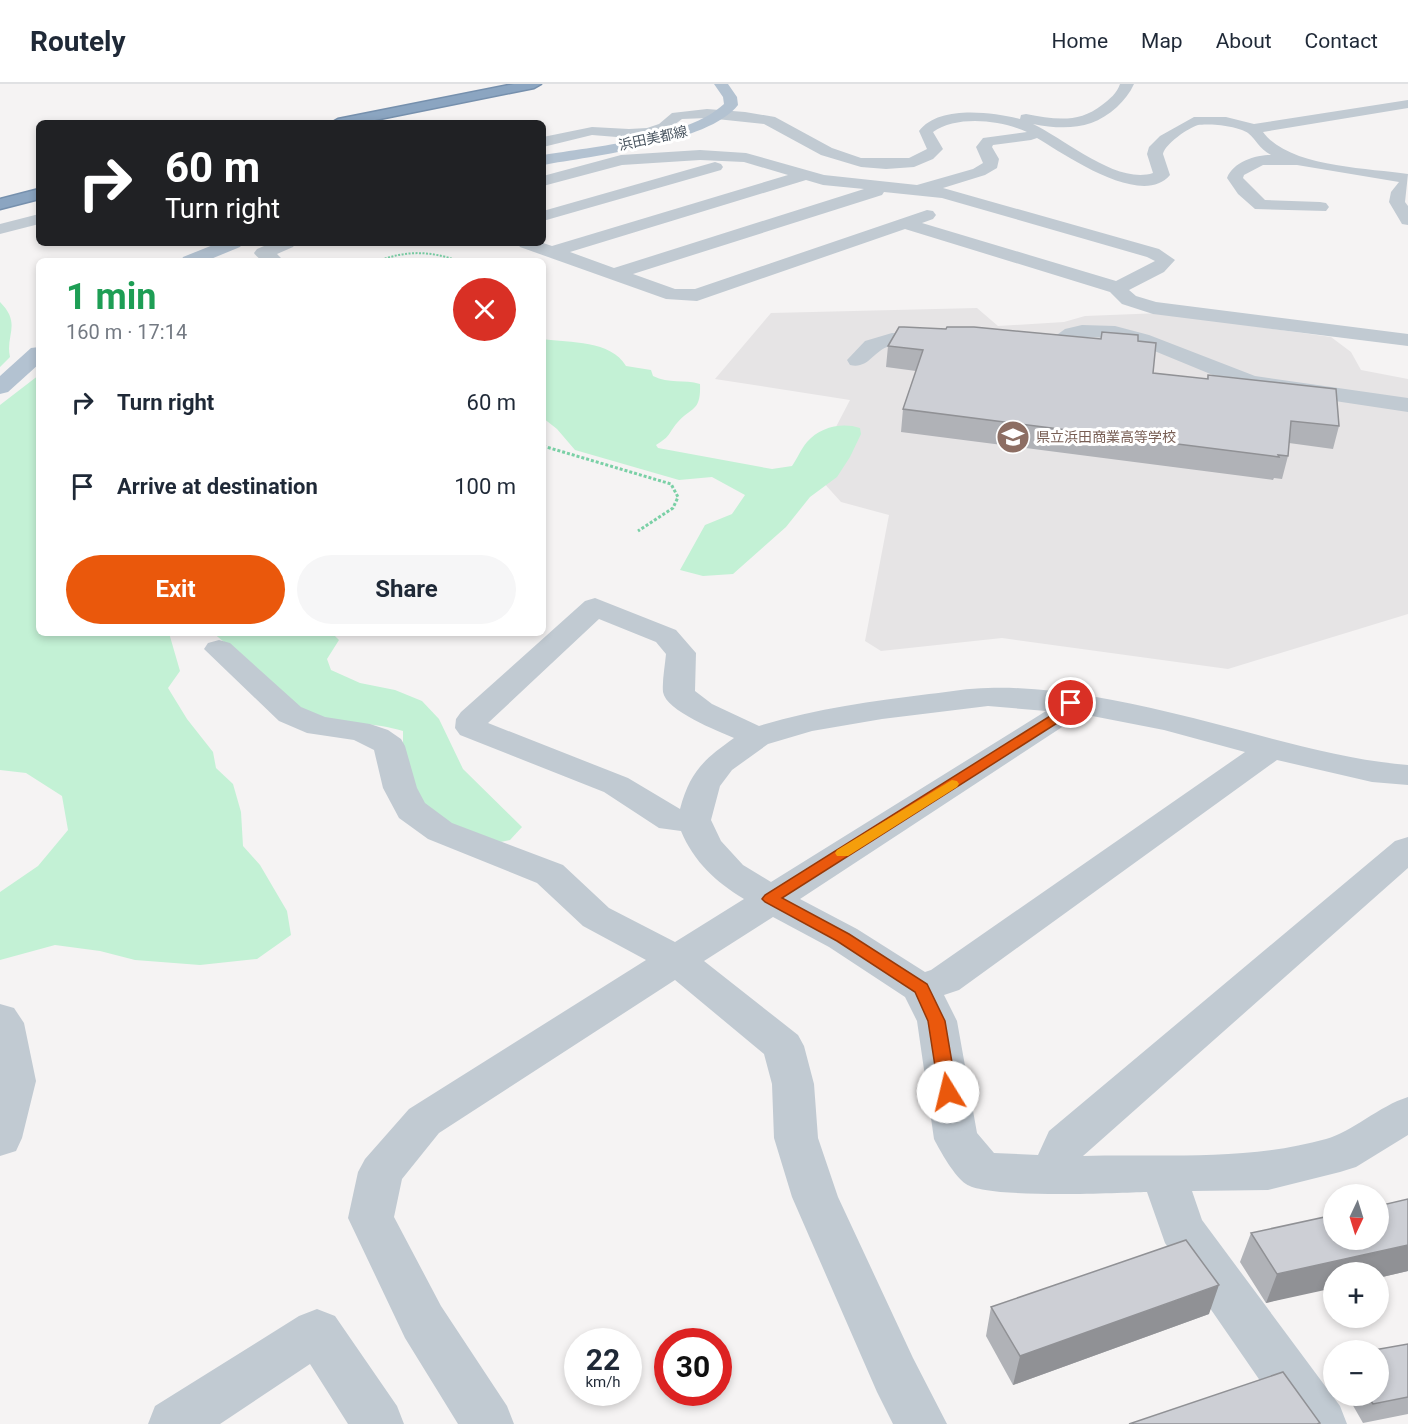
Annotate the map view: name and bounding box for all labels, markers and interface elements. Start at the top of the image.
text: Routely [30,25,126,58]
text: Home [1052,29,1108,53]
text: Map [1141,29,1183,53]
text: About [1216,29,1272,53]
text: Contact [1305,29,1378,53]
street label: 浜田美都線 [617,123,689,153]
text: 60 m [165,143,260,192]
icon: right [66,144,144,222]
text: Turn right [165,193,280,225]
text: 1 min [66,276,157,318]
button: close [453,278,516,341]
text: 160 m · 17:14 [66,320,187,344]
icon: right [66,386,99,419]
text: Turn right [117,390,214,415]
text: 60 m [467,390,516,415]
school or university icon: 県立浜田商業高等学校 [995,419,1031,455]
place label: 県立浜田商業高等学校 [1036,429,1176,445]
icon: arrive [66,470,99,503]
text: Arrive at destination [117,474,318,499]
text: 100 m [454,474,516,499]
button: Exit [66,555,285,624]
button: Share [297,555,516,624]
pin [1045,677,1096,728]
icon: arrive [1054,686,1087,719]
position arrow [916,1060,980,1124]
north arrow [1323,1184,1389,1250]
map controls [1323,1184,1389,1406]
button: + [1323,1262,1389,1328]
speed limit sign: 30 [654,1328,732,1406]
button: − [1323,1340,1389,1406]
text: 22 [586,1342,620,1377]
text: km/h [585,1373,621,1391]

